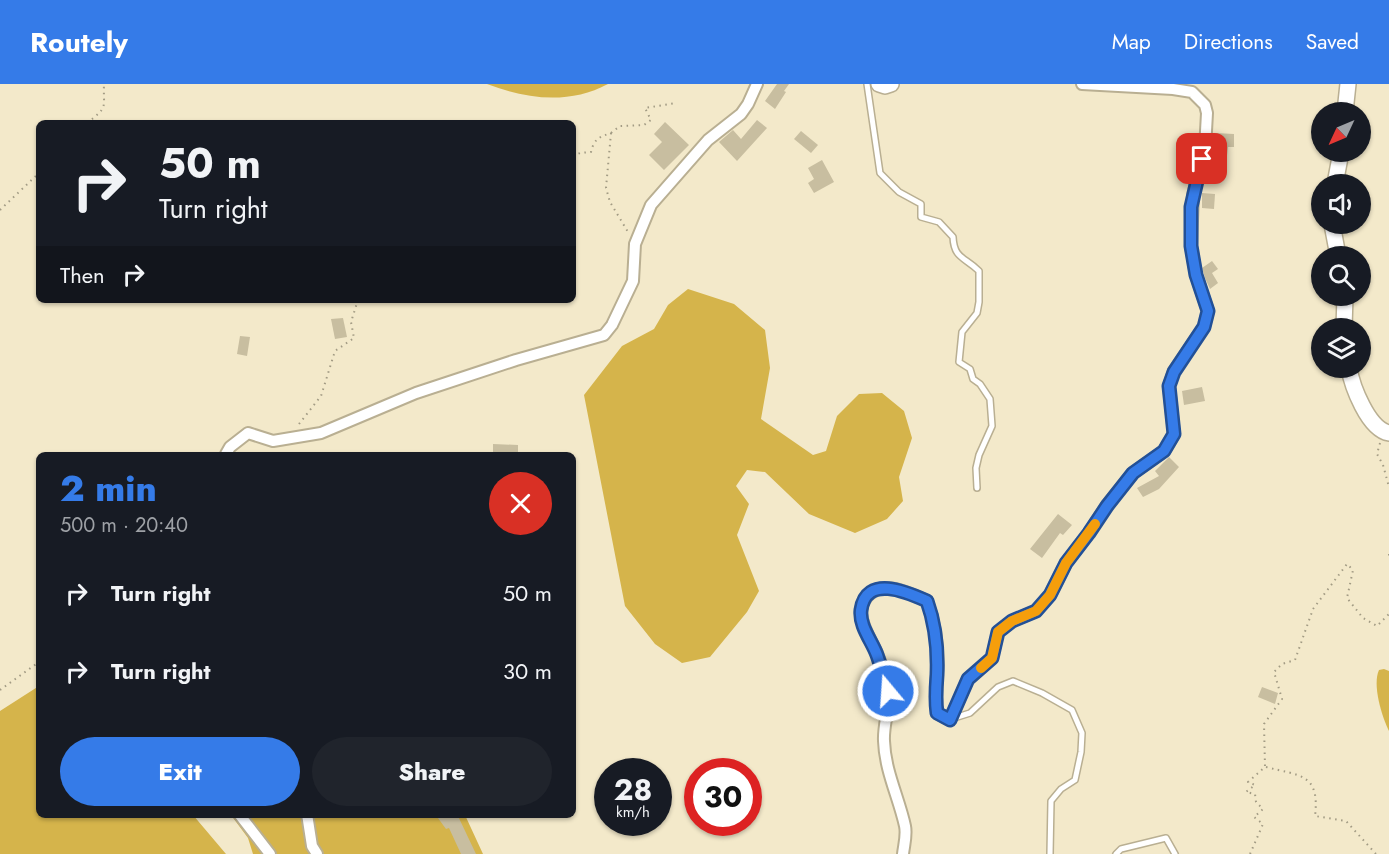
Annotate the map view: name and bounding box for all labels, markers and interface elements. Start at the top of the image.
text: Routely [30,22,128,63]
text: Map [1112,27,1151,57]
text: Directions [1184,27,1273,57]
text: Saved [1306,27,1359,57]
north arrow [1311,102,1371,162]
map controls [1311,102,1371,378]
text: 50 m [159,133,261,194]
pin [1176,133,1227,184]
icon: arrive [1185,142,1218,175]
icon: right [60,144,138,222]
button: sound [1311,174,1371,234]
text: Turn right [159,189,267,228]
button: search [1311,246,1371,306]
icon: right [117,258,150,291]
text: Then [60,259,105,291]
button: layers [1311,318,1371,378]
text: 2 min [60,462,157,514]
button: close [489,472,552,535]
text: 500 m · 20:40 [60,511,188,540]
icon: right [60,577,93,610]
text: Turn right [111,577,211,609]
text: 50 m [503,577,552,609]
icon: right [60,655,93,688]
text: Turn right [111,655,211,687]
text: 30 m [503,655,552,687]
position arrow [856,659,920,723]
button: Exit [60,737,300,806]
button: Share [312,737,552,806]
speed limit sign: 30 [684,758,762,836]
text: 28 [614,768,652,811]
text: km/h [616,801,650,823]

